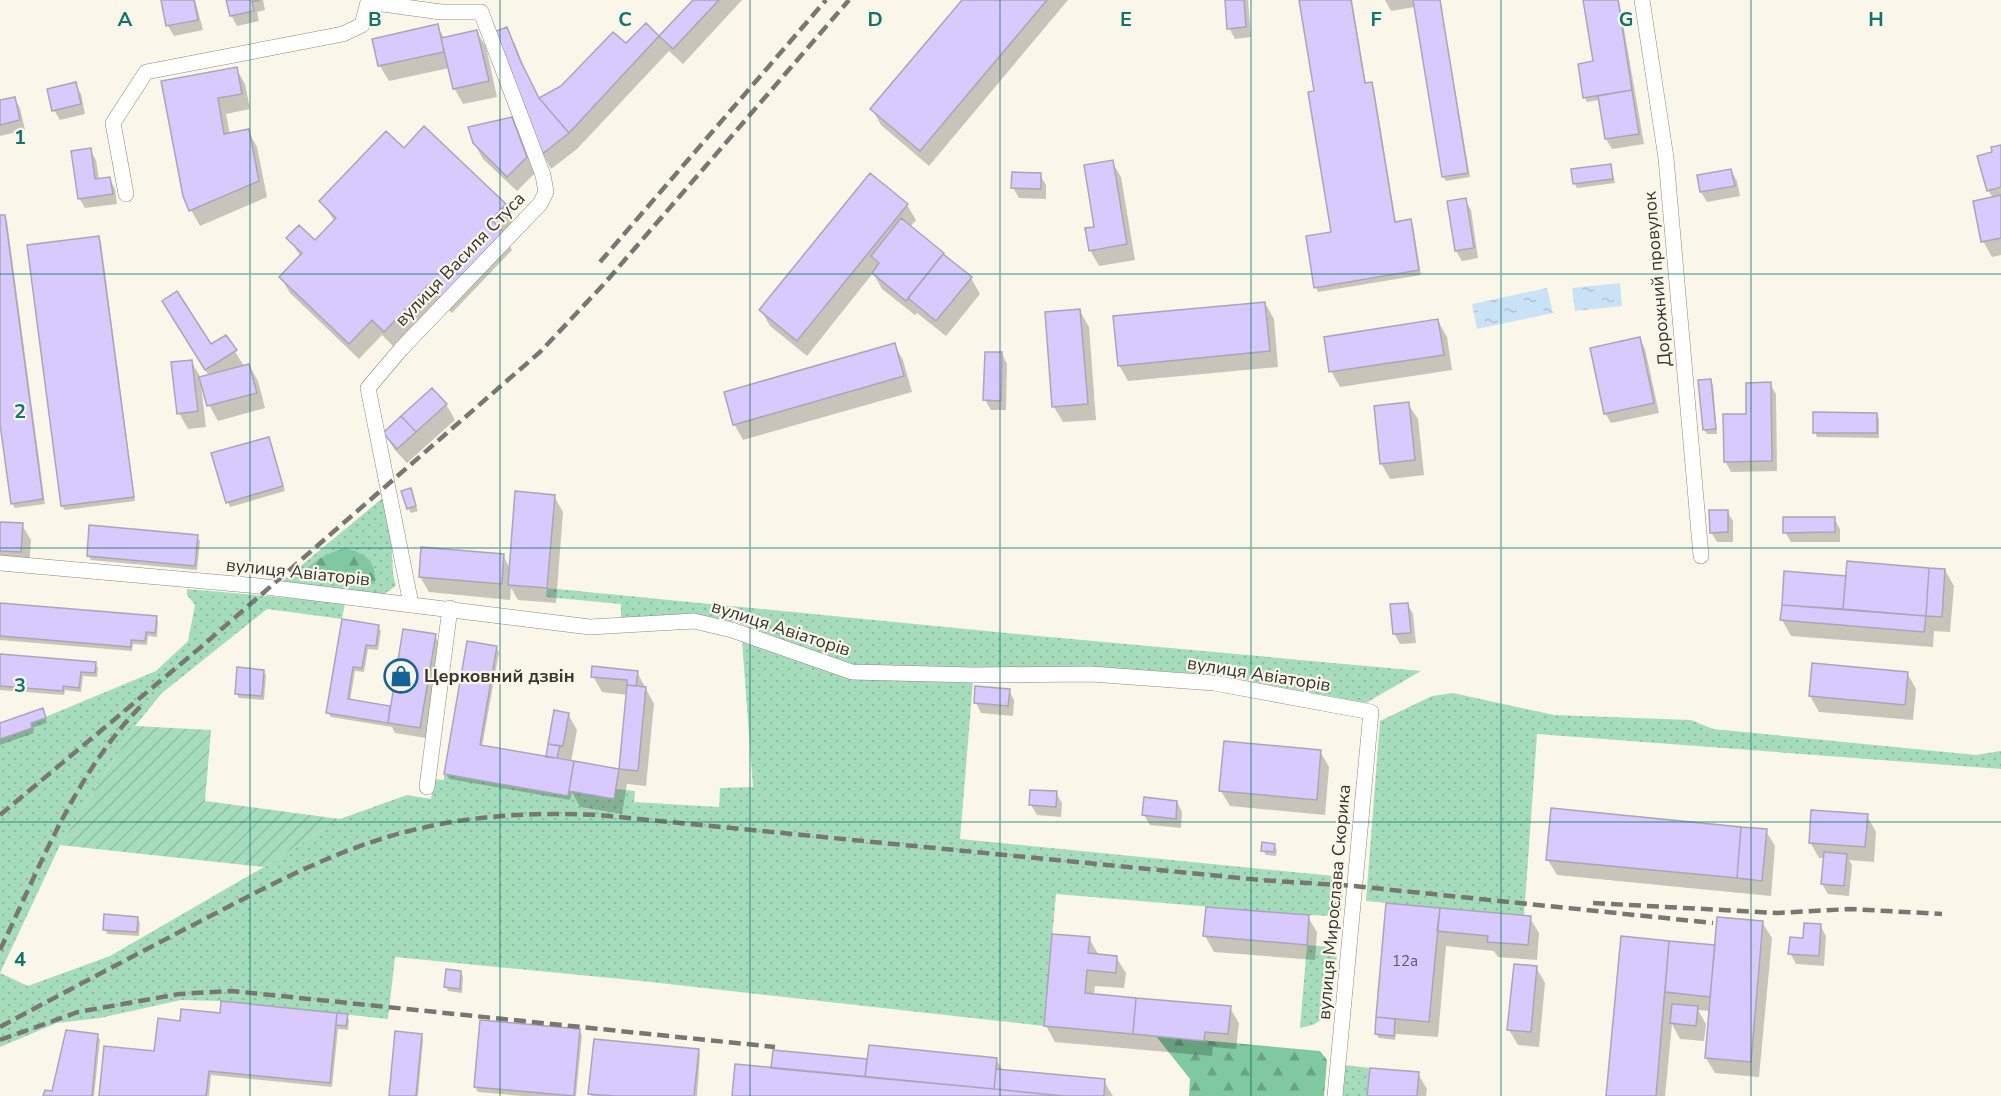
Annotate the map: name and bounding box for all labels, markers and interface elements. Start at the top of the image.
text: A [118,6,133,33]
text: B [368,6,382,33]
text: C [618,6,632,33]
text: D [867,6,883,33]
text: E [1120,6,1132,33]
text: F [1370,6,1382,33]
text: G [1619,6,1633,33]
text: H [1868,6,1884,33]
text: 1 [14,124,26,151]
street label: вулиця Василя Стуса [390,187,530,331]
street label: Дорожний провулок [1637,190,1677,367]
text: 2 [14,398,26,425]
street label: вулиця Авіаторів [225,553,371,592]
street label: вулиця Авіаторів [708,594,854,662]
street label: вулиця Авіаторів [1186,651,1332,697]
shop icon: Церковний дзвін [383,658,419,694]
place label: Церковний дзвін [424,664,575,688]
text: 3 [14,672,26,699]
street label: вулиця Мирослава Скорика [1312,783,1356,1021]
text: 4 [14,946,26,973]
house number: 12а [1392,951,1418,971]

